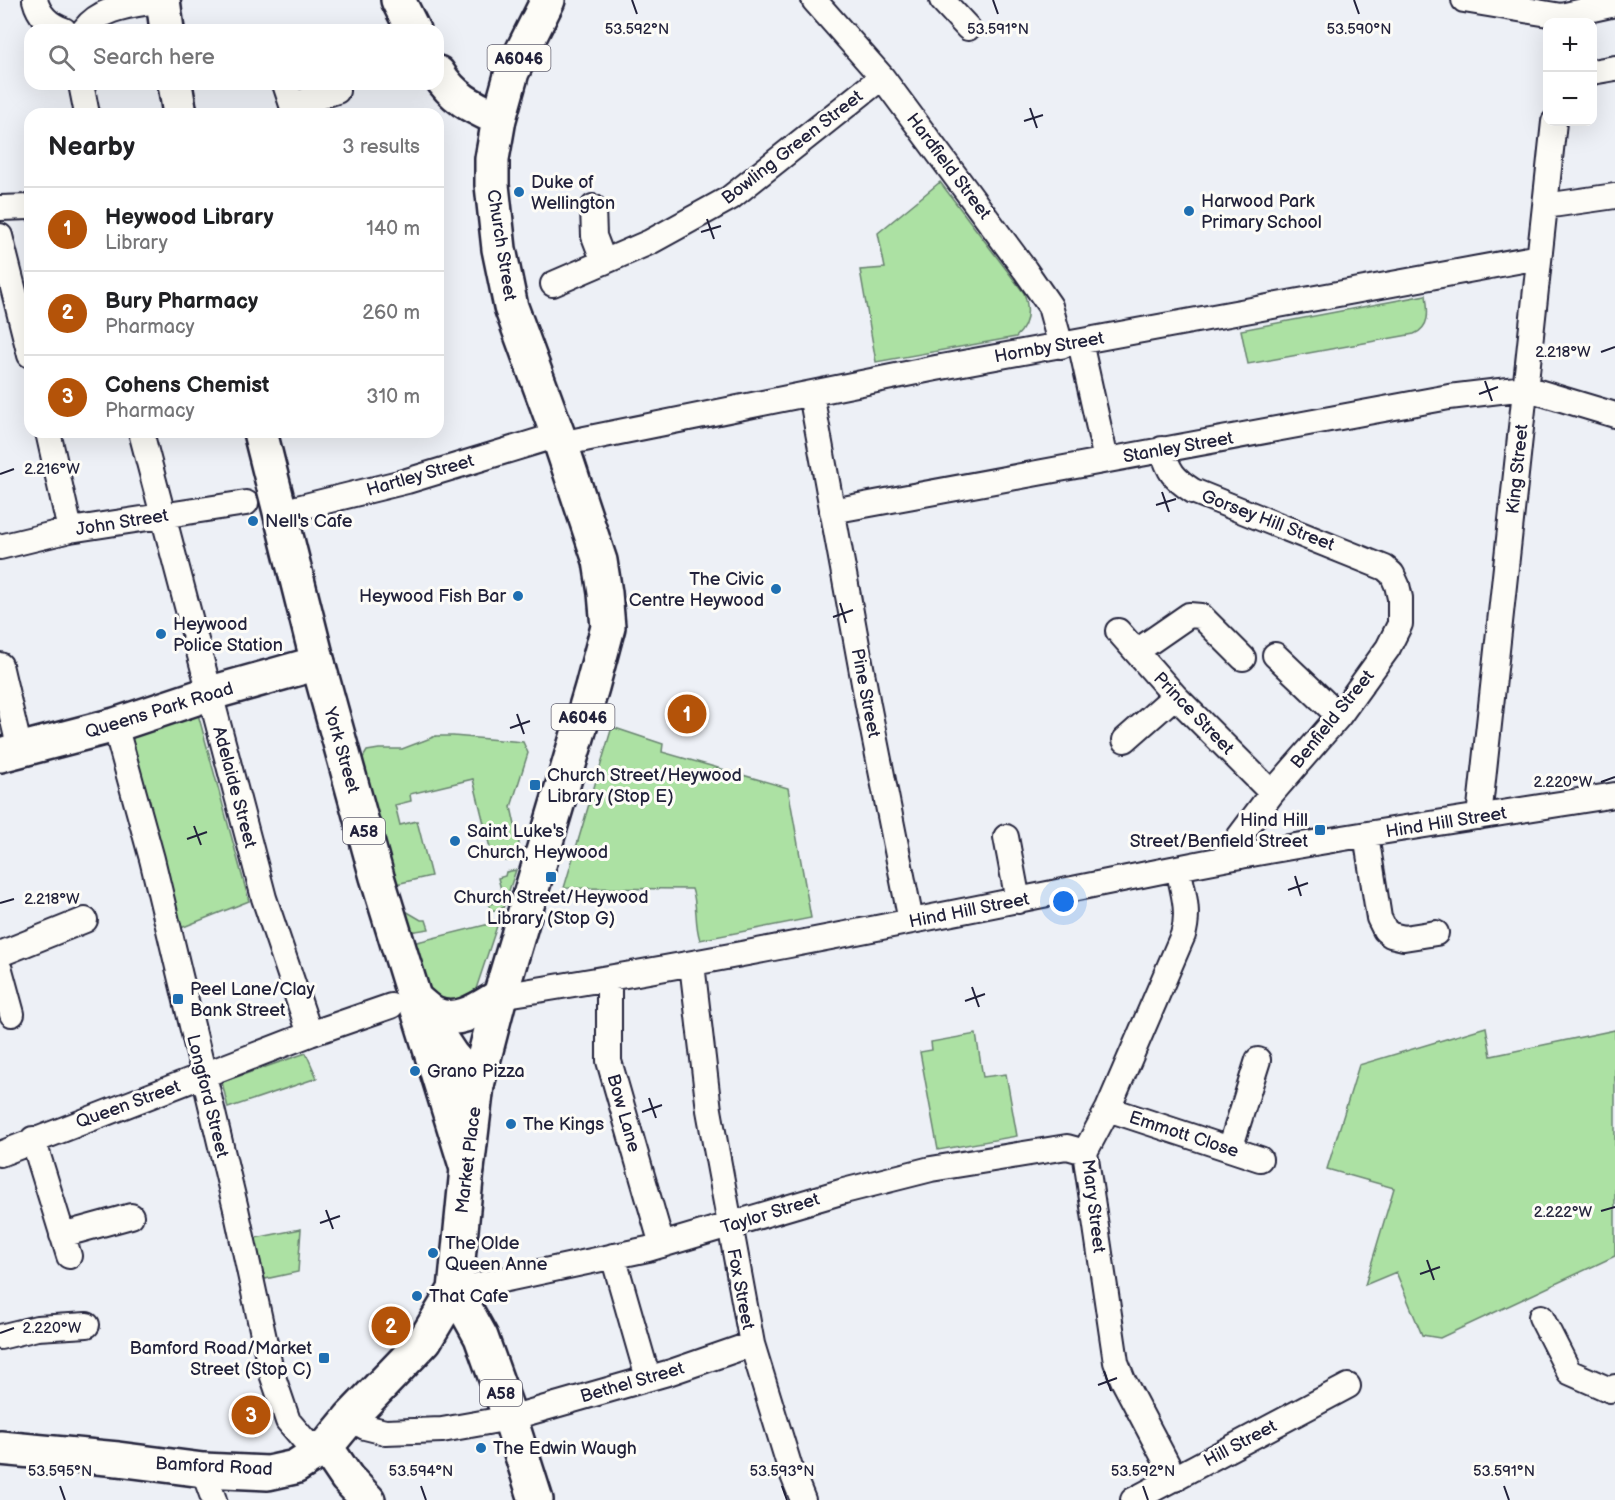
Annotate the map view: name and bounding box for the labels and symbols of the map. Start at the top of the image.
text: 53.592°N [605,20,669,39]
text: 53.591°N [967,20,1029,39]
text: 53.590°N [1326,20,1392,39]
road number: A6046 [488,45,550,71]
street label: Bowling Green Street [718,86,867,209]
street label: Hardfield Street [902,109,996,224]
place label: Duke of Wellington [531,172,615,214]
marker: Duke of Wellington [512,185,526,199]
street label: Church Street [482,188,521,303]
place label: Harwood Park Primary School [1201,191,1322,233]
marker: Harwood Park Primary School [1182,204,1196,218]
street label: Hornby Street [993,327,1106,367]
text: 2.218°W [1535,343,1591,362]
street label: King Street [1502,423,1533,515]
street label: Stanley Street [1121,427,1235,468]
street label: Hartley Street [364,450,477,501]
text: 2.216°W [24,460,80,479]
street label: Gorsey Hill Street [1198,485,1338,556]
street label: John Street [74,505,170,540]
place label: Nell's Cafe [265,511,353,532]
marker: Nell's Cafe [246,514,260,528]
place label: The Civic Centre Heywood [629,569,764,611]
marker: The Civic Centre Heywood [769,582,783,596]
place label: Heywood Fish Bar [359,586,506,607]
marker: Heywood Fish Bar [511,589,525,603]
place label: Heywood Police Station [173,614,283,656]
marker: Heywood Police Station [154,627,168,641]
street label: Pine Street [847,647,885,740]
street label: Benfield Street [1286,665,1379,773]
street label: Prince Street [1149,668,1238,759]
street label: Queens Park Road [83,678,236,743]
pin: 1 [668,692,706,736]
street label: York Street [319,704,364,796]
road number: A6046 [552,704,614,730]
street label: Adelaide Street [208,724,261,851]
place label: Church Street/Heywood Library (Stop E) [547,765,742,807]
text: 2.220°W [1534,773,1593,792]
marker: Church Street/Heywood Library (Stop E) [528,778,542,792]
street label: Hind Hill Street [1384,803,1508,842]
place label: Hind Hill Street/Benfield Street [1130,810,1308,852]
road number: A58 [343,818,385,844]
place label: Saint Luke's Church, Heywood [467,821,608,863]
marker: Hind Hill Street/Benfield Street [1313,823,1327,837]
marker: Saint Luke's Church, Heywood [448,834,462,848]
marker: Church Street/Heywood Library (Stop G) [544,870,558,884]
place label: Church Street/Heywood Library (Stop G) [454,887,648,929]
your location [1049,887,1078,916]
street label: Hind Hill Street [907,888,1031,932]
text: 2.218°W [24,890,80,909]
place label: Peel Lane/Clay Bank Street [190,979,315,1021]
marker: Peel Lane/Clay Bank Street [171,992,185,1006]
street label: Longford Street [182,1032,233,1160]
place label: Grano Pizza [427,1061,525,1082]
marker: Grano Pizza [408,1064,422,1078]
street label: Bow Lane [602,1072,645,1155]
street label: Queen Street [73,1076,184,1133]
street label: Market Place [452,1105,486,1215]
street label: Emmott Close [1126,1107,1242,1162]
place label: The Kings [523,1114,604,1135]
marker: The Kings [504,1117,518,1131]
street label: Mary Street [1077,1158,1110,1254]
street label: Taylor Street [718,1188,822,1238]
text: 2.222°W [1534,1203,1593,1222]
place label: The Olde Queen Anne [445,1233,548,1275]
marker: The Olde Queen Anne [426,1246,440,1260]
street label: Fox Street [722,1247,759,1332]
place label: That Cafe [429,1286,509,1307]
marker: That Cafe [410,1289,424,1303]
pin: 2 [372,1304,410,1348]
text: 2.220°W [23,1319,82,1338]
place label: Bamford Road/Market Street (Stop C) [129,1338,312,1380]
marker: Bamford Road/Market Street (Stop C) [317,1351,331,1365]
street label: Bethel Street [578,1357,687,1407]
road number: A58 [480,1380,522,1406]
pin: 3 [232,1392,270,1438]
street label: Hill Street [1200,1415,1281,1471]
place label: The Edwin Waugh [493,1438,637,1459]
marker: The Edwin Waugh [474,1441,488,1455]
street label: Bamford Road [155,1453,273,1480]
text: 53.595°N [28,1462,92,1481]
text: 53.594°N [389,1462,453,1481]
text: 53.593°N [749,1462,815,1481]
text: 53.592°N [1111,1462,1175,1481]
text: 53.591°N [1473,1462,1535,1481]

